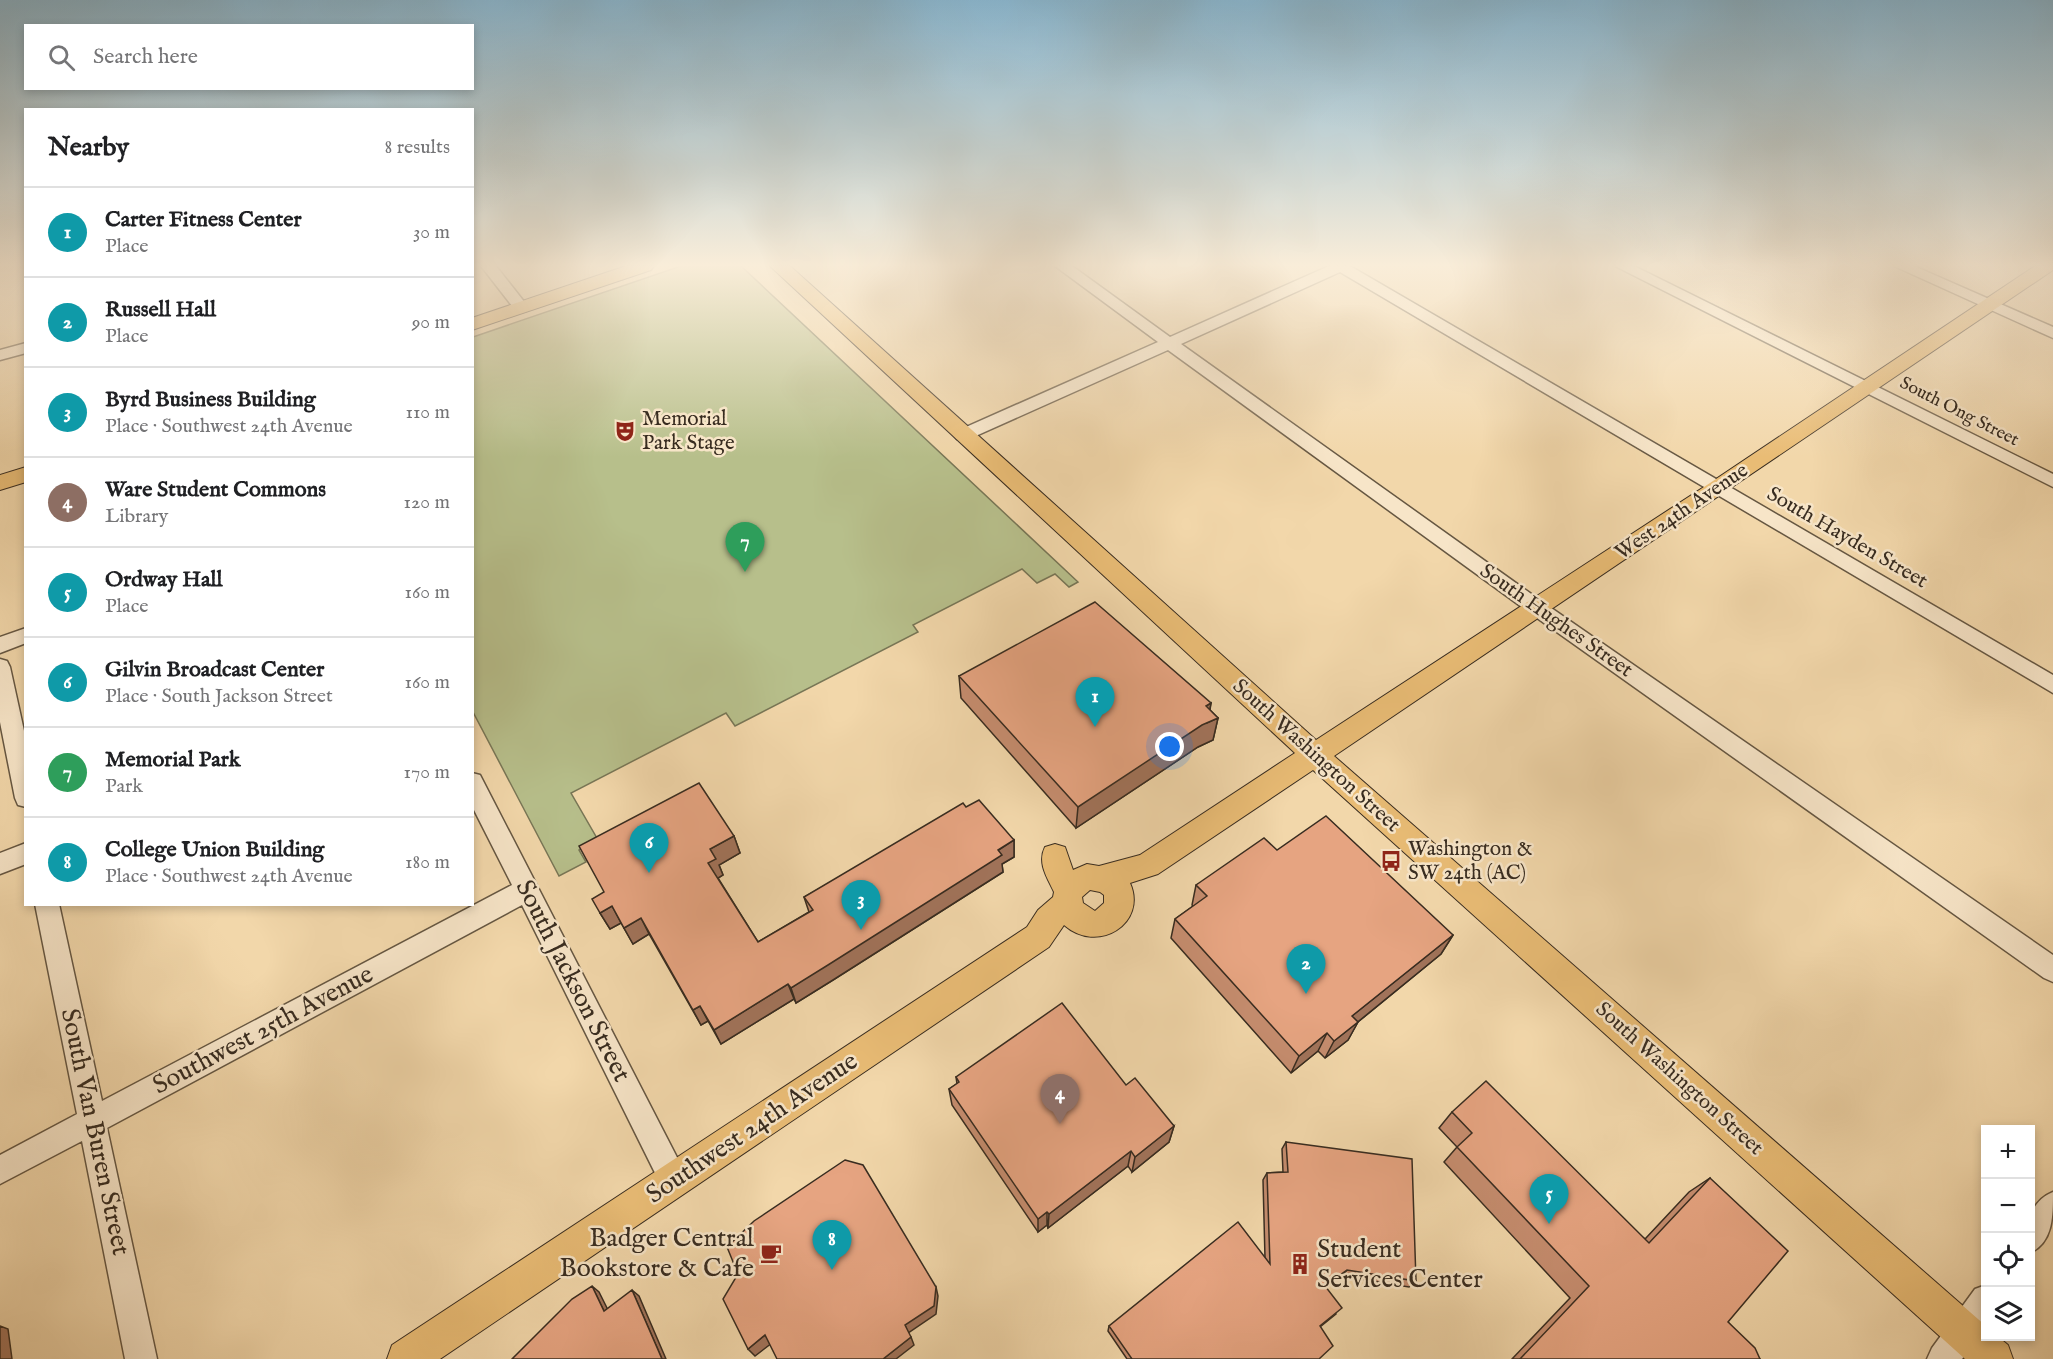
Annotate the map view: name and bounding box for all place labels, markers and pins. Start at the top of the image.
place label: Memorial Park Stage [642,406,735,457]
theatre icon: Memorial Park Stage [613,419,637,443]
pin: 7 [726,522,764,572]
pin: 1 [1076,678,1114,727]
pin: 6 [630,824,668,873]
place label: Washington & SW 24th (AC) [1408,836,1533,887]
bus stop icon: Washington & SW 24th (AC) [1379,849,1403,873]
pin: 3 [842,880,880,930]
pin: 2 [1286,944,1326,994]
pin: 4 [1040,1074,1080,1124]
pin: 5 [1530,1174,1568,1224]
pin: 8 [812,1220,852,1270]
place label: Badger Central Bookstore & Cafe [560,1222,755,1285]
place label: Student Services Center [1317,1233,1483,1296]
cafe icon: Badger Central Bookstore & Cafe [759,1241,783,1265]
building icon: Student Services Center [1288,1252,1312,1276]

